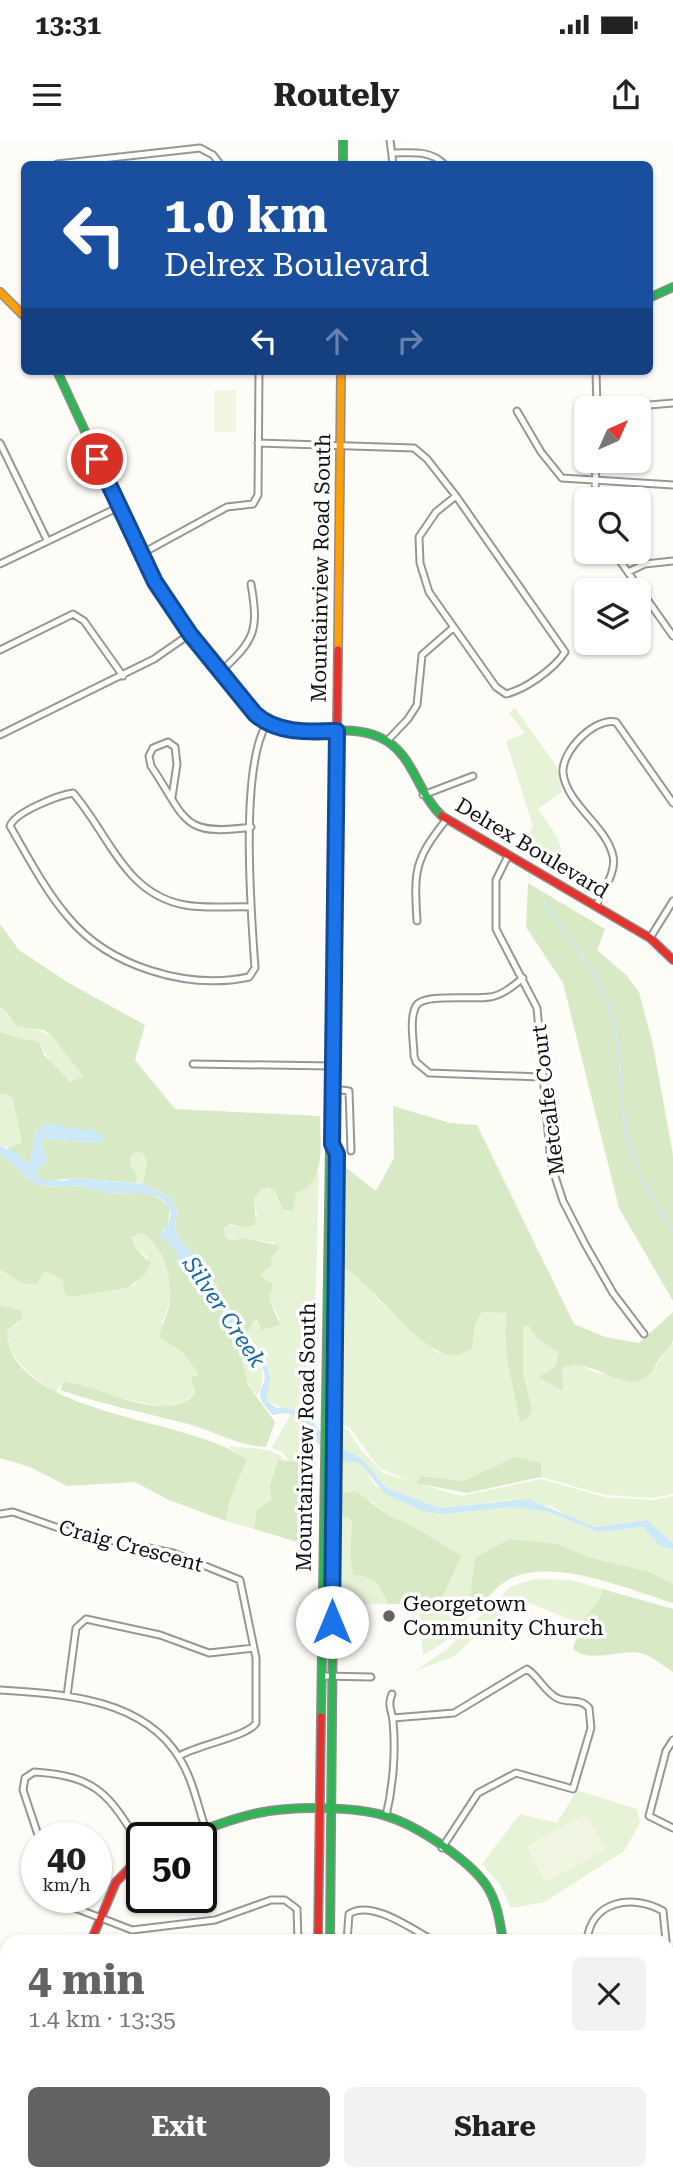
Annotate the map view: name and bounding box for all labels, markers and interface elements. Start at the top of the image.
text: 13:31 [35,10,101,40]
icon: menu [28,76,66,114]
text: Routely [274,76,399,114]
icon: share [607,76,645,114]
text: 1.0 km [164,187,328,244]
icon: left [49,189,140,280]
text: Delrex Boulevard [164,246,430,284]
icon: left [245,322,283,360]
icon: ahead [318,322,356,360]
icon: right [391,322,429,360]
north arrow [574,396,651,472]
map controls [574,396,651,655]
pin [67,429,127,489]
street label: Mountainview Road South [307,433,335,703]
icon: arrive [78,440,116,478]
button: search [574,487,651,564]
button: layers [574,578,651,655]
street label: Delrex Boulevard [451,793,613,903]
street label: Metcalfe Court [527,1023,569,1177]
water label: Silver Creek [177,1251,271,1373]
street label: Mountainview Road South [292,1302,320,1572]
street label: Craig Crescent [56,1515,206,1577]
position arrow [295,1585,369,1659]
place label: Georgetown Community Church [403,1592,604,1640]
marker: Georgetown Community Church [381,1608,397,1624]
speed limit sign: 50 [126,1822,217,1913]
text: 40 [47,1838,86,1879]
text: km/h [42,1874,91,1895]
text: 4 min [28,1955,145,2004]
button: close [572,1957,646,2031]
text: 1.4 km · 13:35 [28,2006,176,2033]
button: Exit [28,2087,330,2167]
button: Share [344,2087,646,2167]

